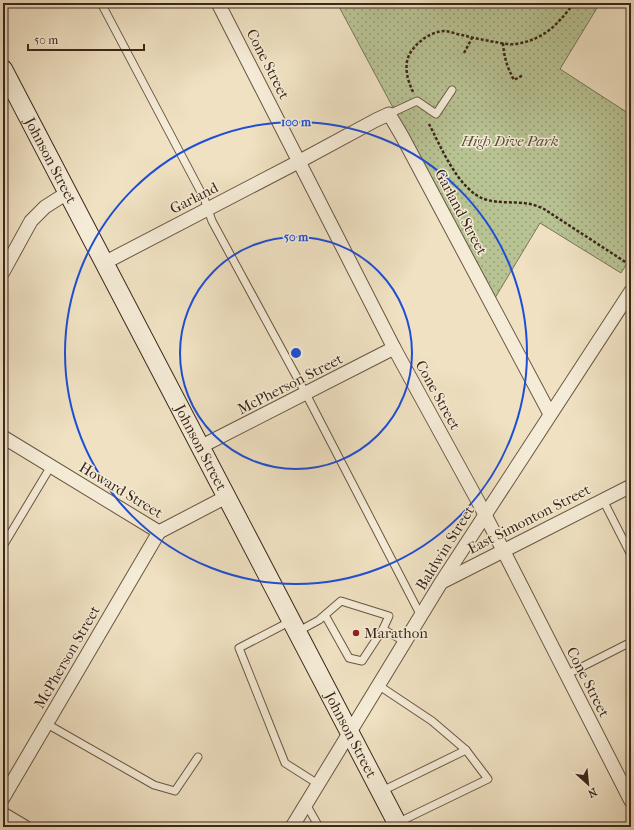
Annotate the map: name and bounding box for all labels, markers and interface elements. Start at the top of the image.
scale bar [28,26,144,52]
street label: Cone Street [243,26,294,103]
text: 50 m [34,33,58,47]
street label: Johnson Street [20,113,81,207]
text: 100 m [281,115,312,129]
park label: High Dive Park [460,132,559,150]
street label: Garland Street [431,166,491,259]
street label: Garland [167,178,222,218]
text: 50 m [284,230,309,244]
centre of rings [289,346,303,360]
street label: McPherson Street [234,349,346,418]
street label: Cone Street [412,357,465,433]
street label: Johnson Street [170,400,231,494]
street label: Howard Street [76,458,167,522]
street label: East Simonton Street [465,480,594,558]
street label: Baldwin Street [412,502,478,593]
street label: McPherson Street [30,602,104,712]
place label: Marathon [364,624,428,642]
marker: Marathon [351,628,361,638]
street label: Cone Street [563,644,614,721]
street label: Johnson Street [320,688,381,781]
north arrow [568,764,608,804]
text: N [585,785,599,800]

